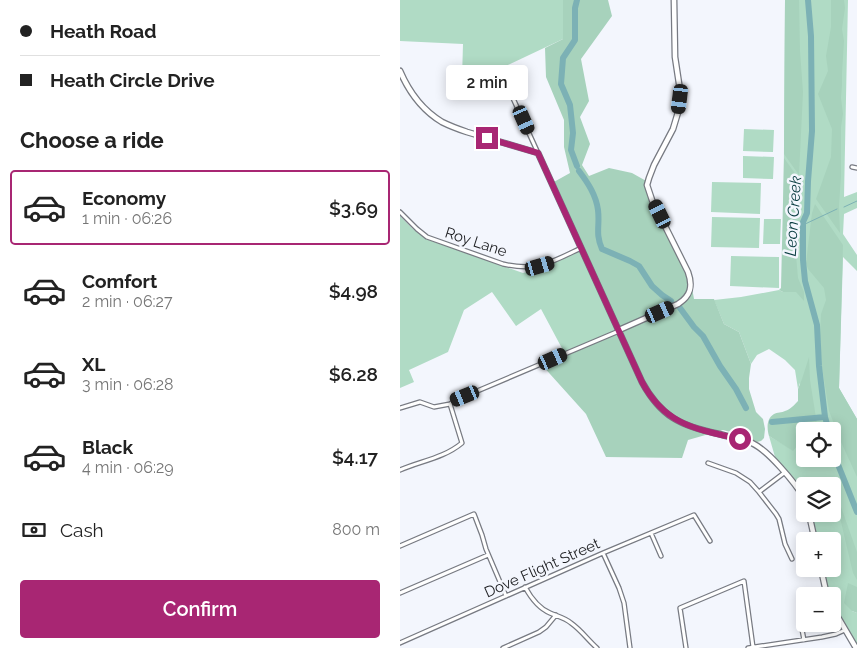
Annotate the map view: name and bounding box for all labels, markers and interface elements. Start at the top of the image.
text: Heath Road [50,20,156,42]
callout: 2 min [446,66,528,100]
text: Heath Circle Drive [50,69,215,91]
text: 2 min [467,73,508,92]
car [670,83,689,115]
car [511,103,536,137]
text: Choose a ride [20,127,164,153]
route end [476,127,498,149]
water label: Leon Creek [781,175,805,257]
icon: car [22,185,67,230]
text: Economy [82,187,166,209]
text: $3.69 [329,197,378,219]
car [646,197,673,231]
text: 1 min · 06:26 [82,209,172,228]
street label: Roy Lane [443,224,509,261]
car [523,255,556,277]
icon: car [22,268,67,313]
text: Comfort [82,270,157,292]
text: $4.98 [329,280,378,302]
text: 2 min · 06:27 [82,292,172,311]
car [643,299,676,325]
car [536,346,569,372]
icon: car [22,351,67,396]
text: XL [82,353,105,375]
text: $6.28 [329,363,378,385]
text: 3 min · 06:28 [82,375,174,394]
car [448,383,481,409]
map controls [796,422,841,632]
button: locate [796,422,841,467]
route start [729,428,751,450]
icon: car [22,434,67,479]
text: Black [82,436,133,458]
text: $4.17 [332,446,378,468]
text: 4 min · 06:29 [82,458,174,477]
button: layers [796,477,841,522]
icon: cash [20,516,48,544]
text: Cash [60,519,104,541]
text: 800 m [332,520,380,539]
button: + [796,532,841,577]
street label: Dove Flight Street [482,535,602,601]
button: Confirm [20,580,380,638]
button: − [796,587,841,632]

